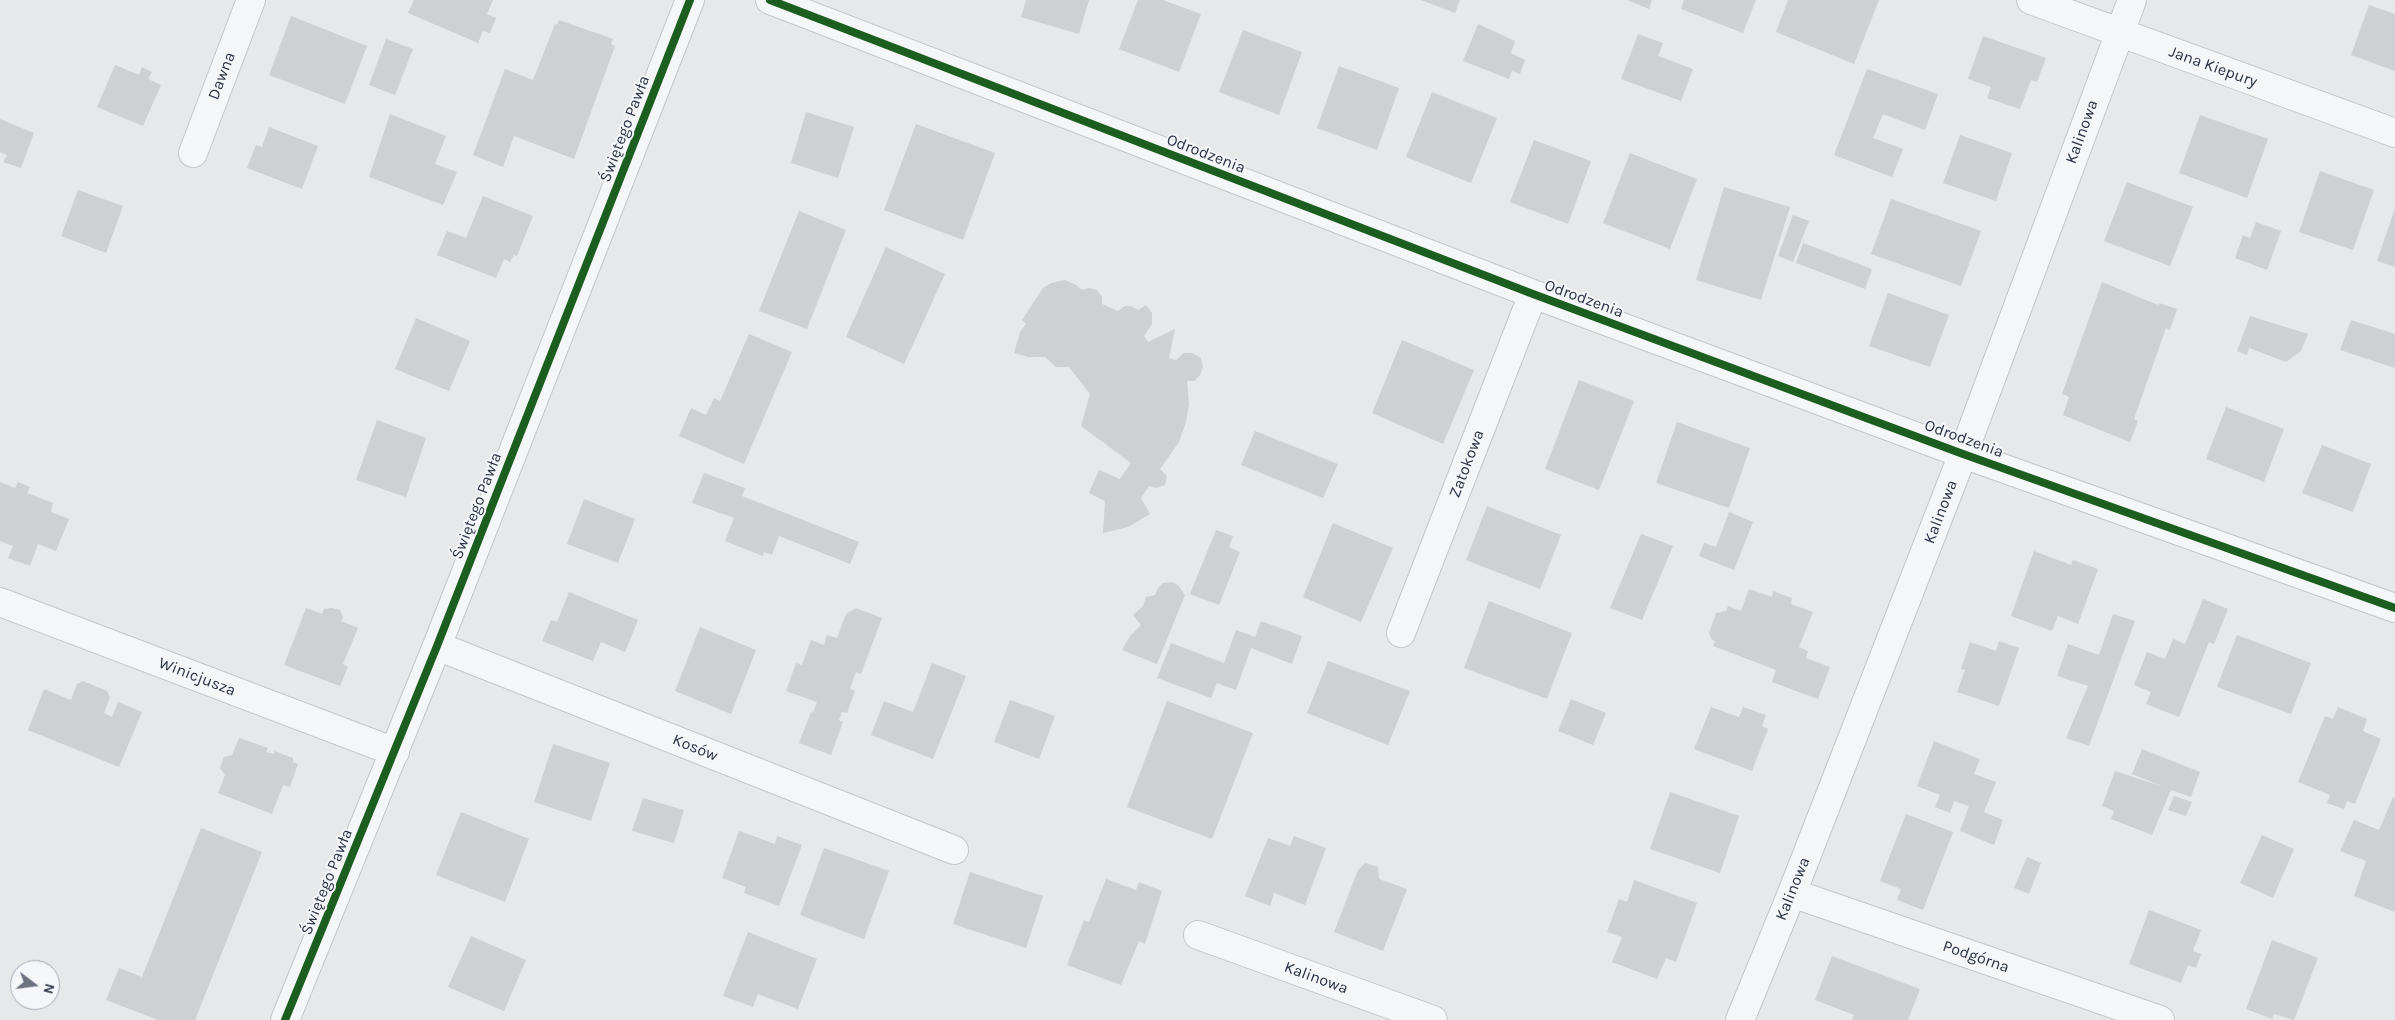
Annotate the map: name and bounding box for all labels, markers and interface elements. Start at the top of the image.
street label: Jana Kiepury [2166,42,2260,92]
street label: Dawna [204,49,240,103]
street label: Świętego Pawła [596,73,654,185]
street label: Kalinowa [2062,97,2102,167]
street label: Odrodzenia [1164,130,1248,178]
street label: Odrodzenia [1542,276,1626,322]
street label: Odrodzenia [1922,416,2006,462]
street label: Zatokowa [1445,427,1489,501]
street label: Świętego Pawła [448,450,506,562]
street label: Kalinowa [1920,477,1962,547]
street label: Winicjusza [156,653,238,701]
street label: Kosów [670,730,720,766]
street label: Świętego Pawła [297,826,357,938]
street label: Kalinowa [1772,855,1814,923]
street label: Podgórna [1940,937,2012,977]
street label: Kalinowa [1281,958,1351,998]
north arrow [10,960,60,1010]
text: N [39,982,59,996]

